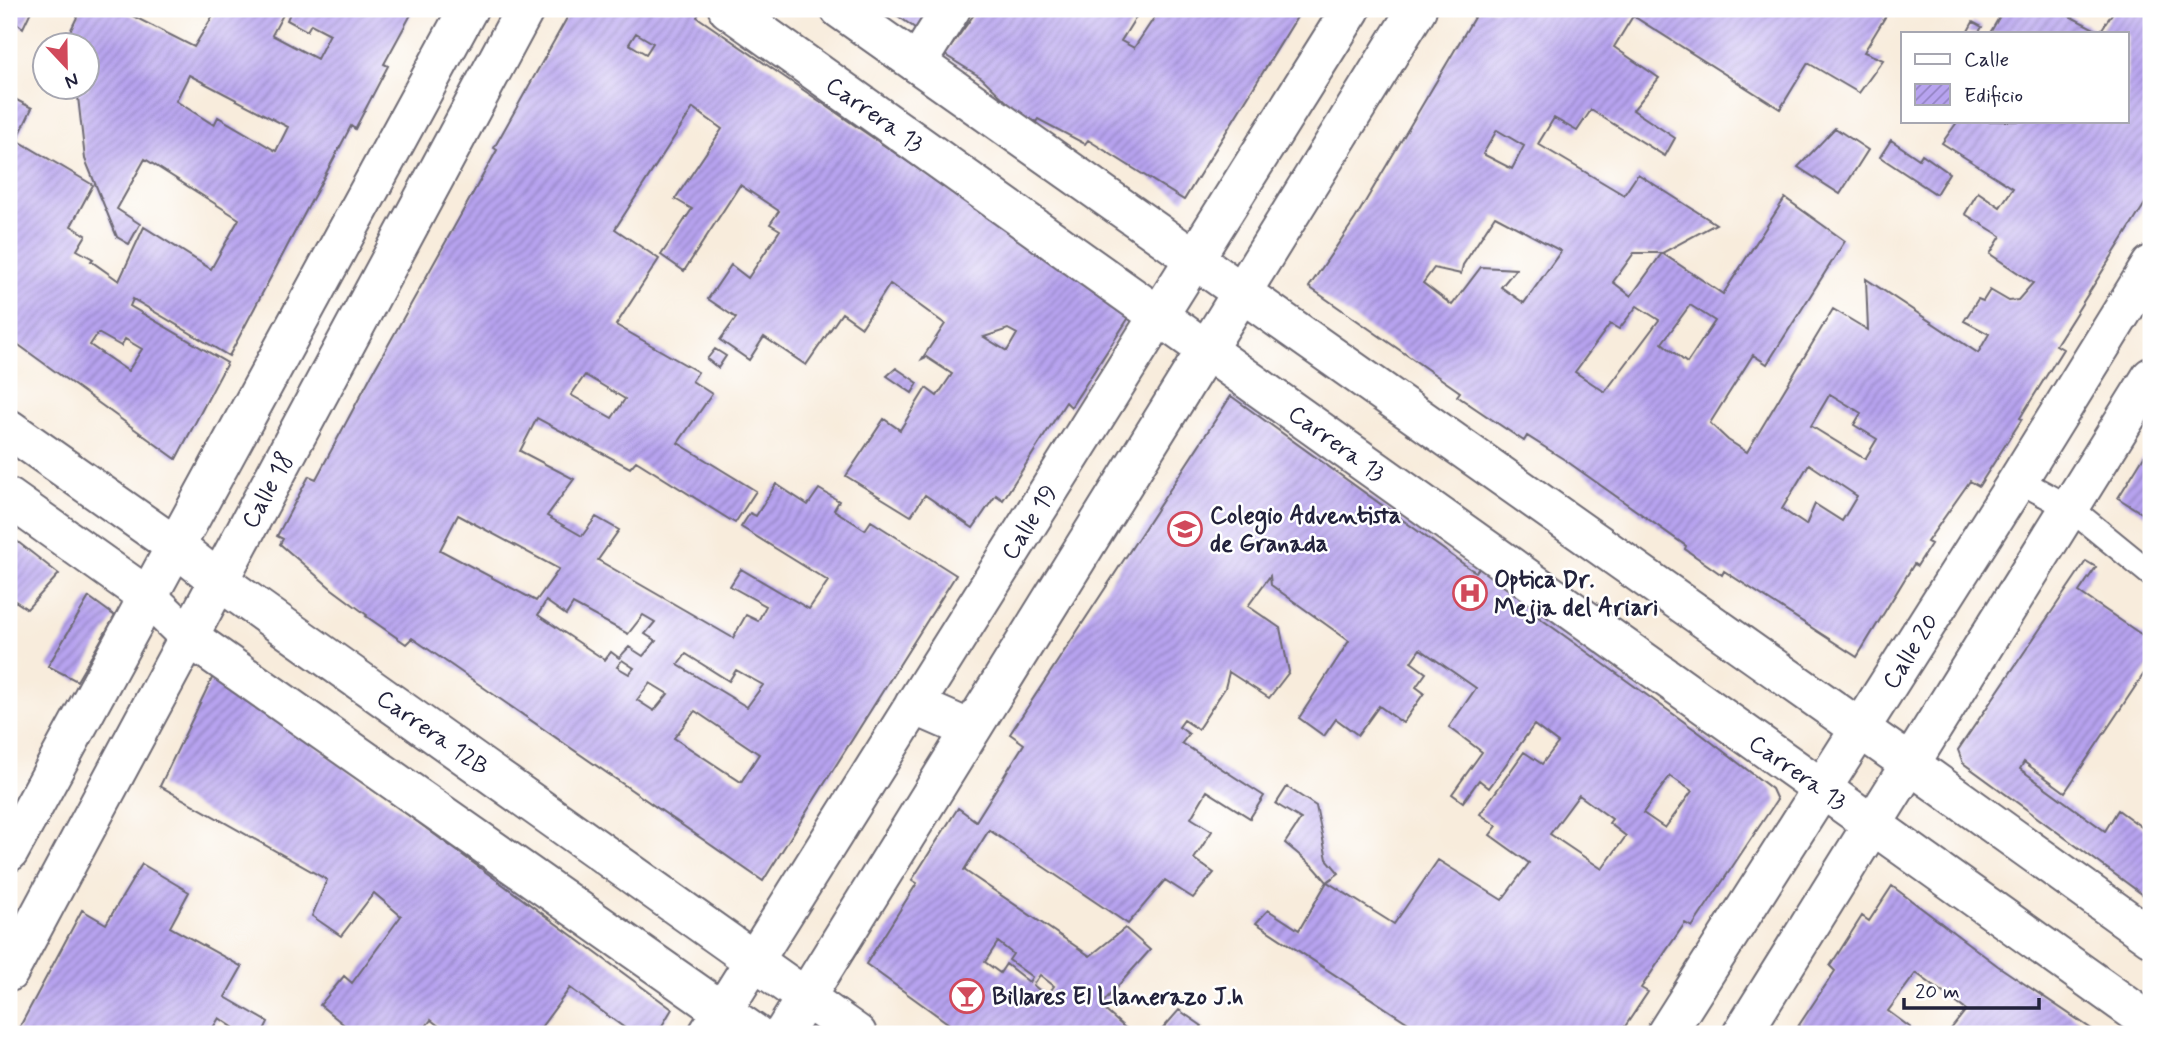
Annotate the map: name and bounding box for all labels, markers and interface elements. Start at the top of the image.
north arrow [32,32,102,102]
legend [1901,32,2128,122]
text: Calle [1964,46,2009,74]
text: N [61,66,82,94]
street label: Carrera 13 [819,70,929,160]
text: Edificio [1964,82,2023,110]
street label: Carrera 13 [1281,399,1391,490]
street label: Calle 18 [235,447,301,534]
street label: Calle 19 [995,479,1065,566]
place label: Colegio Adventista de Granada [1210,501,1401,560]
school or university icon: Colegio Adventista de Granada [1166,510,1204,548]
place label: Optica Dr. Mejia del Ariari [1494,565,1658,624]
hospital icon: Optica Dr. Mejia del Ariari [1451,574,1489,612]
street label: Calle 20 [1876,608,1947,695]
street label: Carrera 12B [370,683,494,783]
street label: Carrera 13 [1742,728,1852,818]
scale bar [1904,966,2039,1010]
bar icon: Billares El Llanerazo J.h [948,977,986,1015]
text: 20 m [1915,978,1960,1006]
place label: Billares El Llanerazo J.h [992,982,1244,1013]

